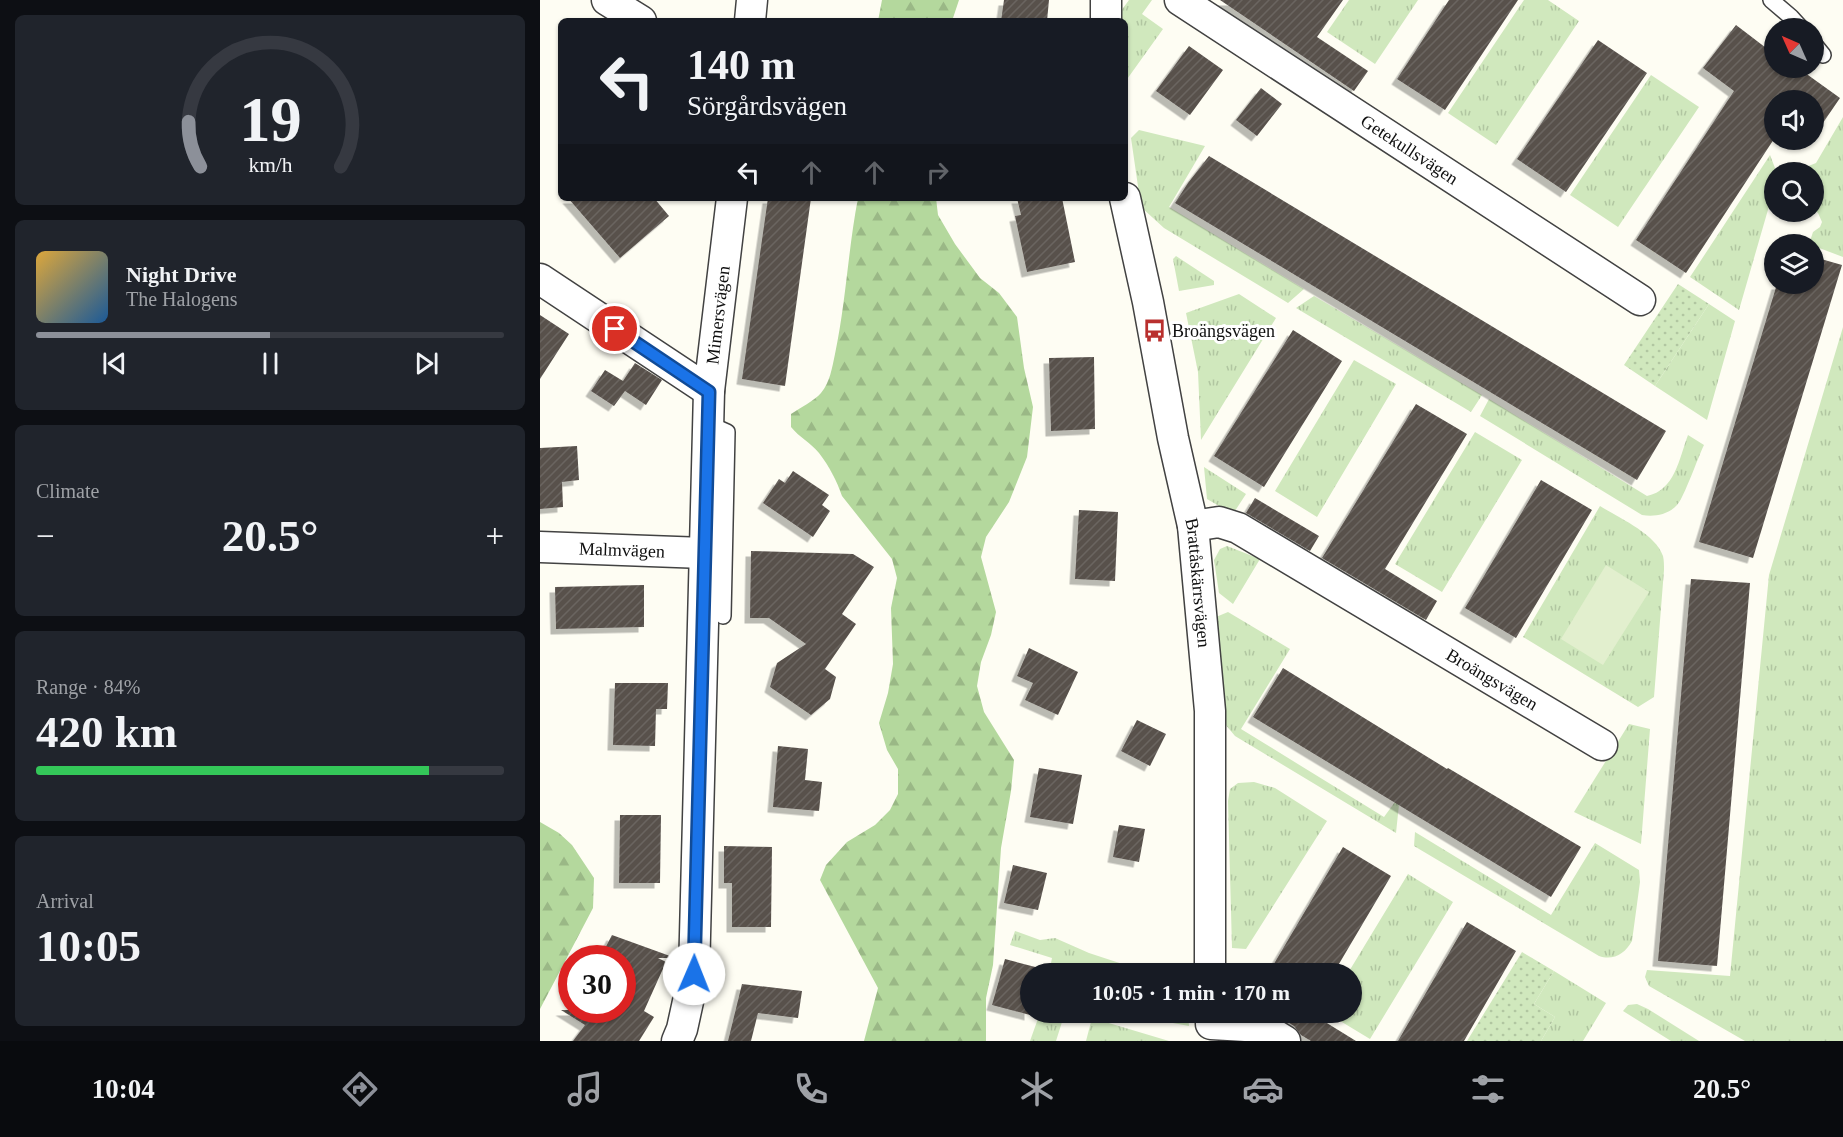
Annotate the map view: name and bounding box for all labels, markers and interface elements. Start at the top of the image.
north arrow [1764,18,1824,78]
map controls [1764,18,1824,294]
icon: left [588,42,666,120]
text: 140 m [687,42,796,88]
text: 19 [239,85,301,154]
button: sound [1764,90,1824,150]
text: Sörgårdsvägen [687,91,847,121]
street label: Getekullsvägen [1357,111,1462,189]
text: km/h [248,153,292,177]
icon: left [732,156,765,189]
icon: ahead [795,156,828,189]
icon: ahead [858,156,891,189]
icon: right [921,156,954,189]
button: search [1764,162,1824,222]
button: layers [1764,234,1824,294]
text: Night Drive [126,262,237,287]
street label: Mimersvägen [702,265,734,365]
text: The Halogens [126,288,238,310]
pin [589,303,640,354]
icon: arrive [598,312,631,345]
bus stop icon: Broängsvägen [1141,318,1167,344]
place label: Broängsvägen [1172,321,1275,341]
icon: previous [98,347,131,380]
icon: pause [254,347,287,380]
icon: next [410,347,443,380]
text: Climate [36,480,99,502]
text: 20.5° [222,511,318,561]
street label: Brattåskärrsvägen [1181,516,1214,648]
text: − [36,518,55,554]
text: + [485,518,504,554]
street label: Malmvägen [579,538,665,562]
street label: Broängsvägen [1443,644,1541,714]
text: Range · 84% [36,676,140,698]
text: 420 km [36,707,177,757]
text: Arrival [36,890,94,912]
text: 10:05 [36,921,141,971]
position arrow [662,942,726,1006]
speed limit sign: 30 [558,945,636,1023]
text: 10:05 · 1 min · 170 m [1092,980,1290,1005]
icon: directions [339,1068,381,1110]
icon: music [564,1068,606,1110]
icon: phone [790,1068,832,1110]
icon: climate [1016,1068,1058,1110]
icon: car [1242,1068,1284,1110]
icon: filters [1467,1068,1509,1110]
text: 10:04 [92,1074,155,1104]
text: 20.5° [1693,1074,1751,1104]

